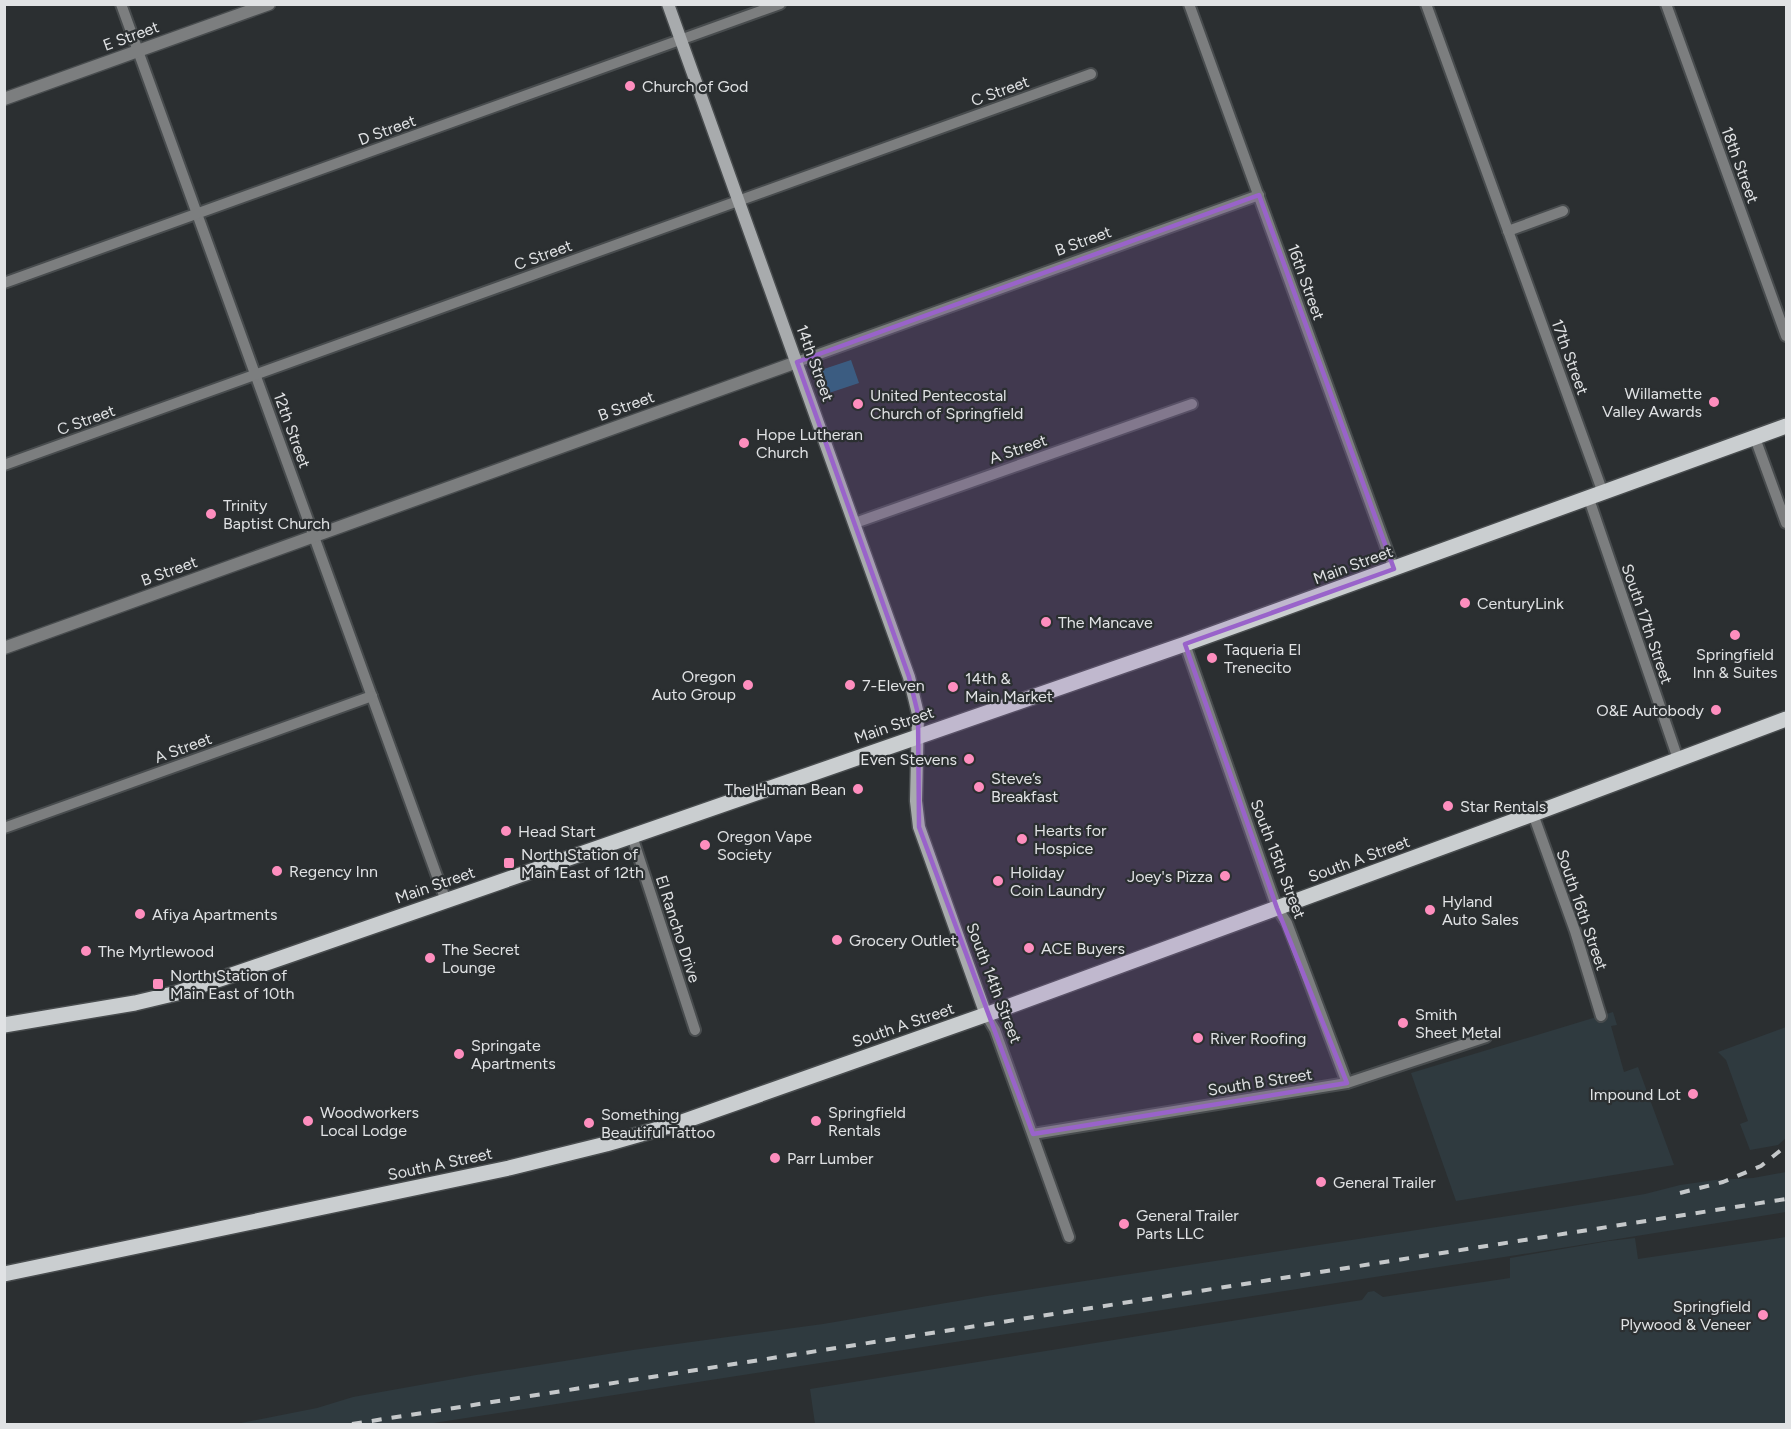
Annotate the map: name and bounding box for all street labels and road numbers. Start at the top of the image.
street label: E Street [100,17,162,55]
street label: C Street [968,72,1032,110]
street label: D Street [356,111,418,149]
street label: 18th Street [1717,124,1763,206]
street label: B Street [1052,222,1114,260]
street label: C Street [511,236,575,274]
street label: 16th Street [1283,241,1329,323]
street label: 17th Street [1548,317,1592,397]
street label: 14th Street [792,322,838,404]
street label: B Street [595,387,657,425]
street label: 12th Street [270,390,314,470]
street label: C Street [54,401,118,439]
street label: A Street [987,430,1049,468]
street label: Main Street [1311,542,1395,588]
street label: B Street [138,552,200,590]
street label: South 17th Street [1618,561,1676,687]
street label: Main Street [852,702,936,748]
street label: A Street [152,729,214,767]
street label: South 15th Street [1246,797,1310,921]
street label: South A Street [1306,832,1412,886]
street label: South 16th Street [1552,847,1612,973]
street label: Main Street [393,862,477,908]
street label: El Rancho Drive [652,873,704,985]
street label: South 14th Street [962,920,1026,1046]
street label: South A Street [850,999,956,1051]
street label: South B Street [1206,1064,1314,1100]
street label: South A Street [386,1144,494,1184]

